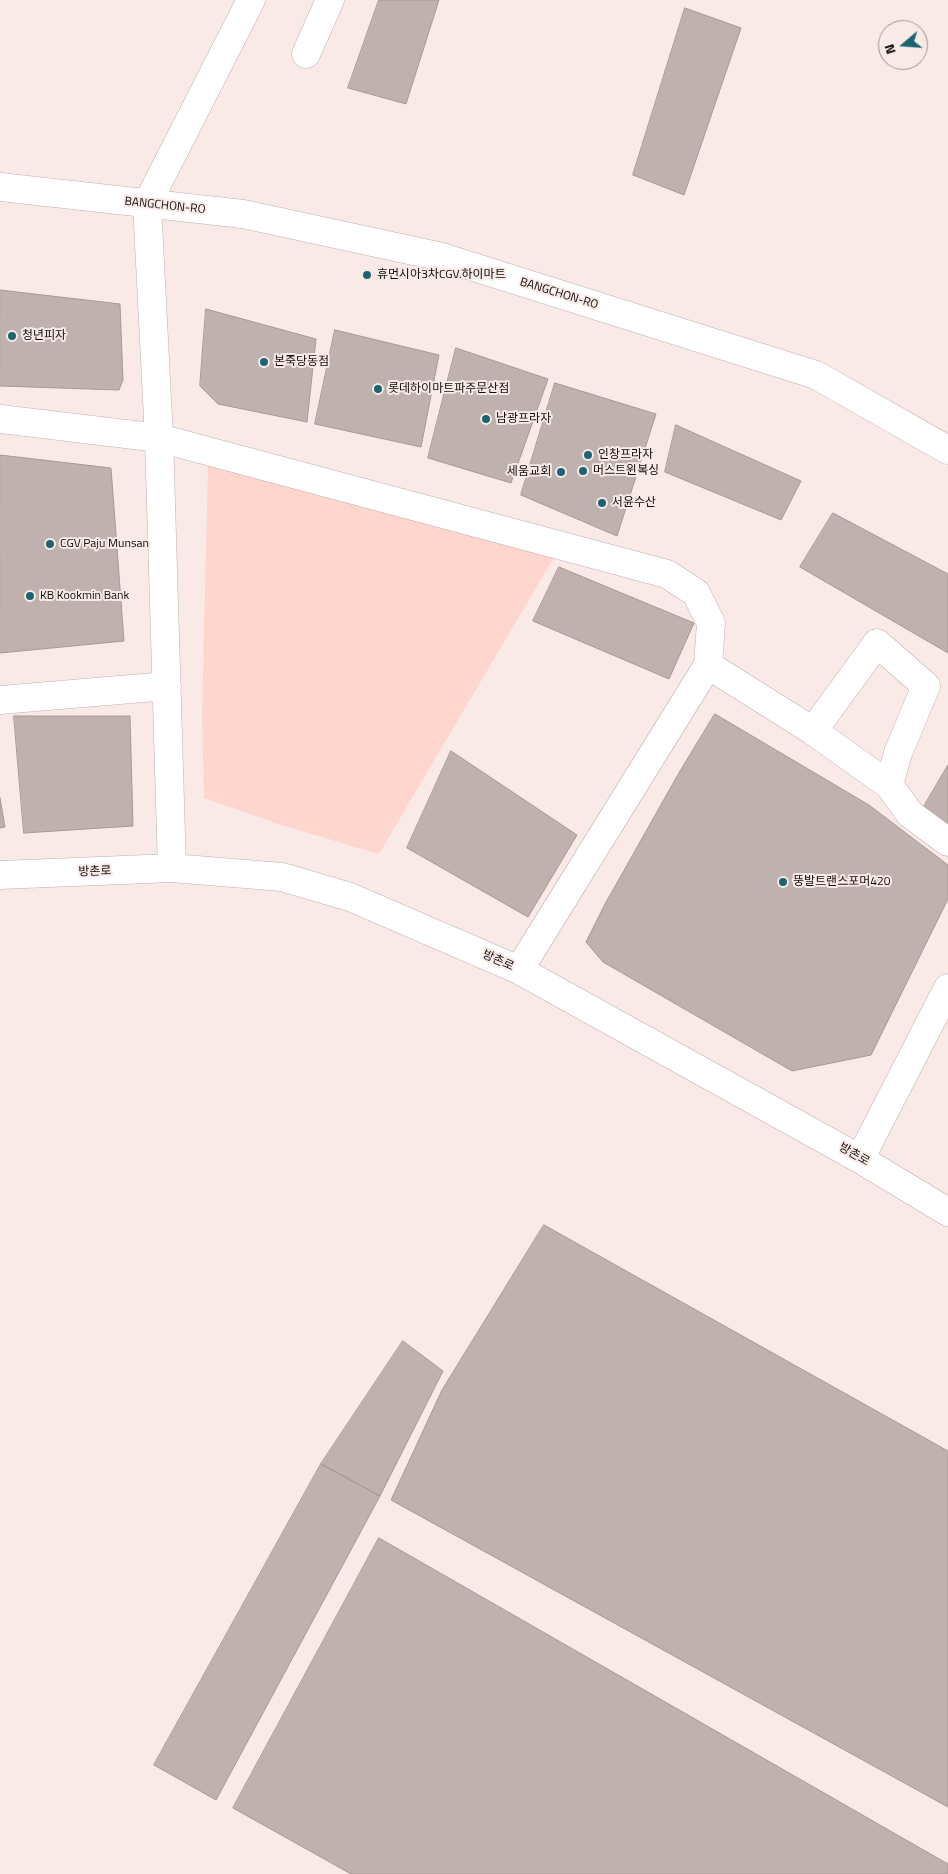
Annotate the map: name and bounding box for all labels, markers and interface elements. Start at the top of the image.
north arrow [878,20,928,70]
text: N [878,42,901,57]
street label: BANGCHON-RO [124,195,206,217]
place label: 휴먼시아3차CGV.하이마트 [377,268,506,282]
marker: 휴먼시아3차CGV.하이마트 [361,269,373,281]
street label: BANGCHON-RO [518,275,600,313]
place label: 청년피자 [22,329,66,343]
marker: 청년피자 [6,330,18,342]
place label: 본죽당동점 [274,355,329,369]
marker: 본죽당동점 [258,356,270,368]
place label: 롯데하이마트파주문산점 [388,382,509,396]
marker: 롯데하이마트파주문산점 [372,383,384,395]
place label: 남광프라자 [496,412,551,426]
marker: 남광프라자 [480,413,492,425]
place label: 인창프라자 [598,448,653,462]
marker: 인창프라자 [582,449,594,461]
place label: 머스트윈복싱 [593,464,659,478]
place label: 세움교회 [507,465,551,479]
marker: 머스트윈복싱 [577,465,589,477]
marker: 세움교회 [555,466,567,478]
place label: 서윤수산 [612,496,656,510]
marker: 서윤수산 [596,497,608,509]
place label: CGV Paju Munsan [60,537,149,551]
marker: CGV Paju Munsan [44,538,56,550]
place label: KB Kookmin Bank [40,589,129,603]
marker: KB Kookmin Bank [24,590,36,602]
street label: 방촌로 [78,864,112,880]
place label: 뚱발트랜스포머420 [793,875,890,889]
marker: 뚱발트랜스포머420 [777,876,789,888]
street label: 방촌로 [480,948,516,974]
street label: 방촌로 [836,1140,872,1170]

